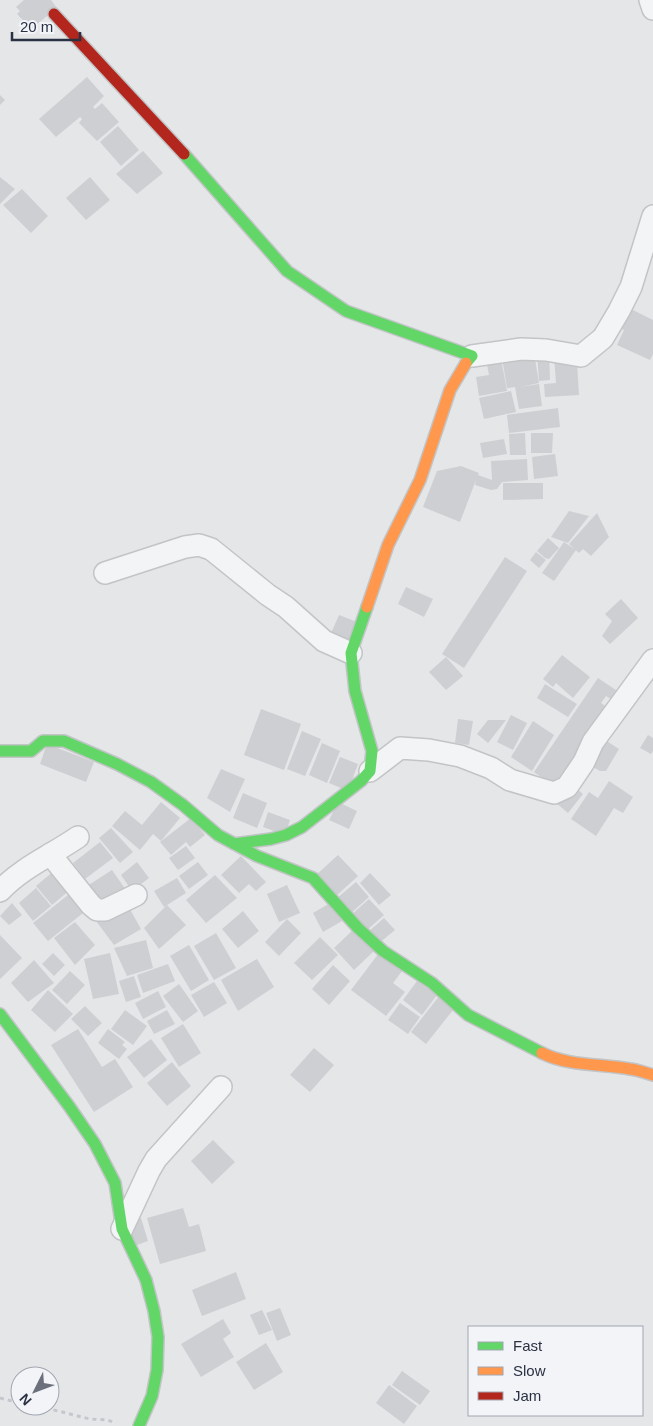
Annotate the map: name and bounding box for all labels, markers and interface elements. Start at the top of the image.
scale bar [12,10,80,42]
text: 20 m [20,18,53,35]
legend [468,1326,643,1416]
text: Fast [513,1337,543,1354]
text: Slow [513,1362,546,1379]
north arrow [10,1366,60,1416]
text: Jam [513,1387,541,1404]
text: N [16,1391,35,1409]

